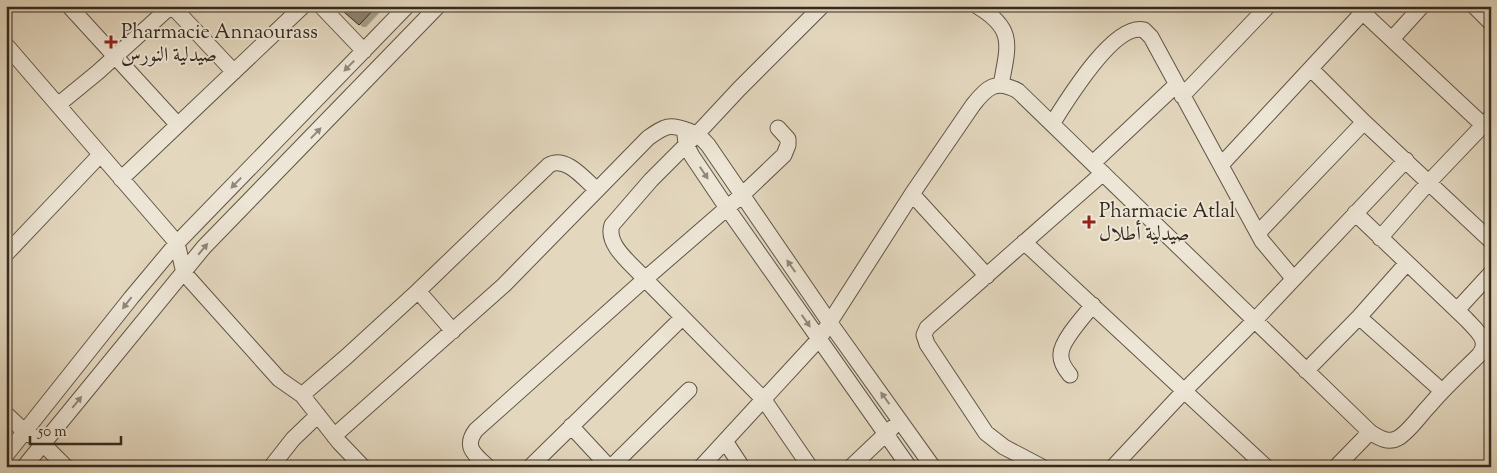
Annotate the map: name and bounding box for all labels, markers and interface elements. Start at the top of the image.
place label: Pharmacie Annaourass صيدلية النورس [121,19,318,71]
marker: Pharmacie Annaourass صيدلية النورس [105,36,117,48]
one-way arrow [343,60,355,72]
one-way arrow [310,127,322,139]
one-way arrow [699,166,709,179]
one-way arrow [230,176,242,188]
place label: Pharmacie Atlal صيدلية أطلال [1099,198,1236,250]
marker: Pharmacie Atlal صيدلية أطلال [1083,216,1095,228]
one-way arrow [197,243,208,256]
one-way arrow [786,259,795,273]
one-way arrow [121,296,132,309]
one-way arrow [801,314,811,327]
one-way arrow [880,391,890,405]
one-way arrow [72,396,83,409]
scale bar [30,413,121,445]
text: 50 m [37,422,67,443]

